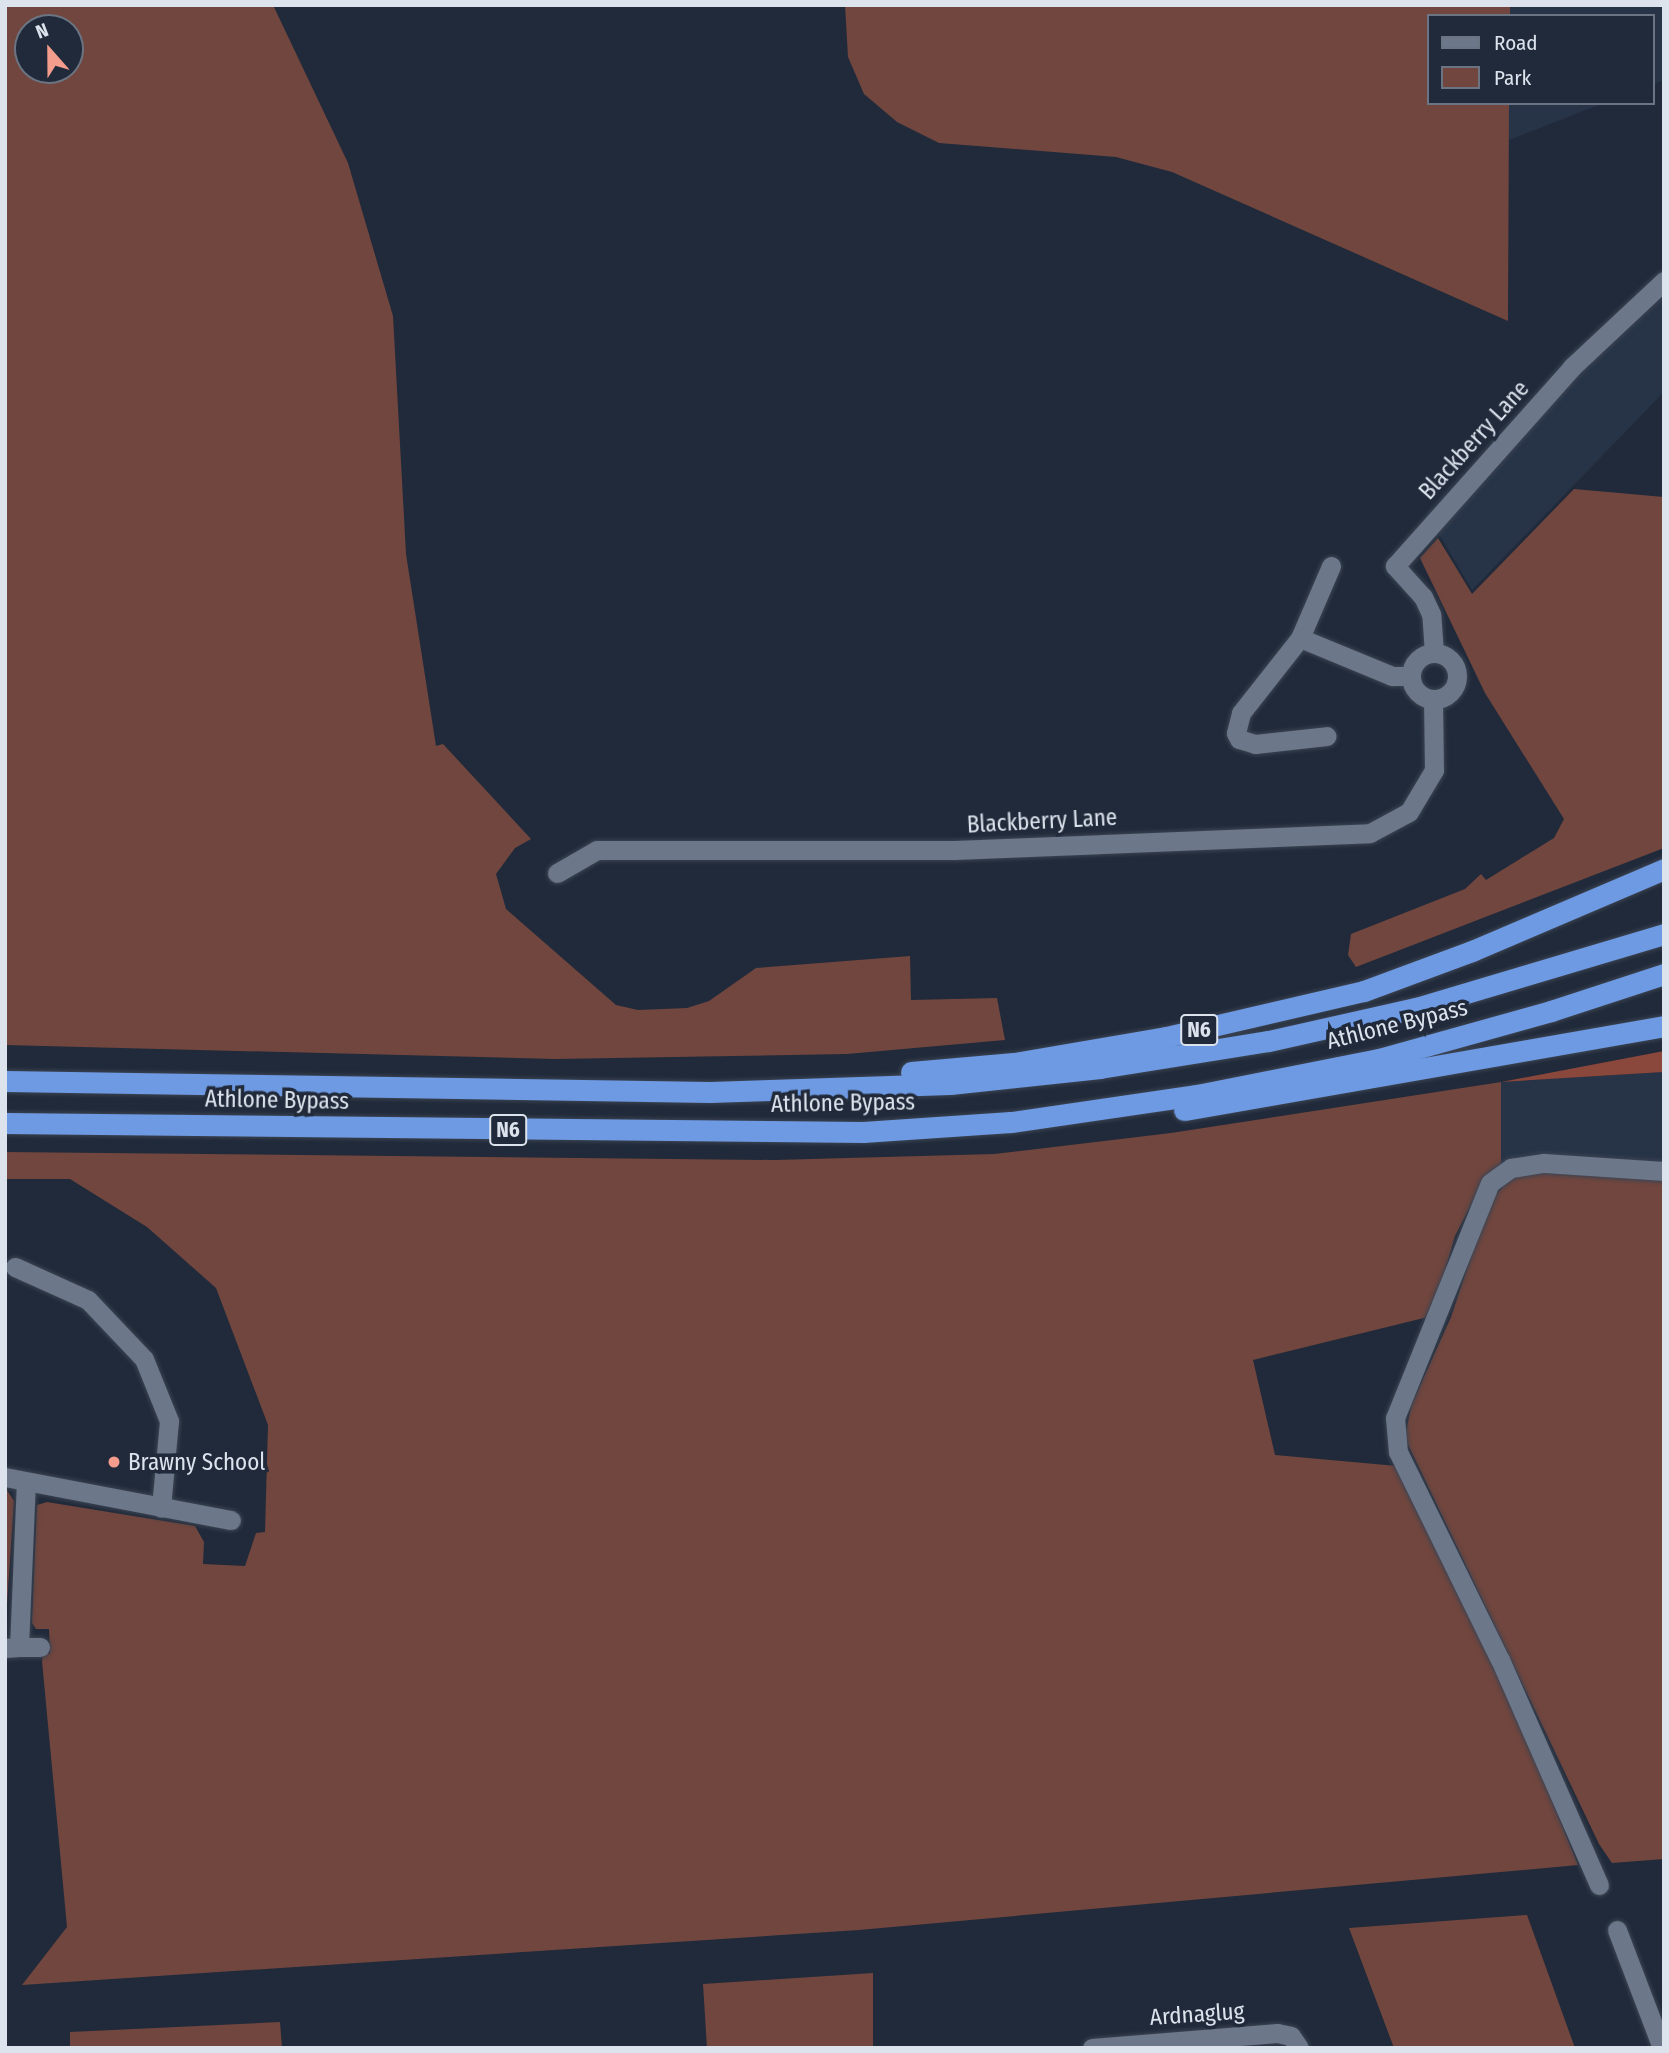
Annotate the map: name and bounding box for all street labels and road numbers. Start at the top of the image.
street label: Blackberry Lane [1413,375,1535,505]
street label: Blackberry Lane [966,803,1118,839]
street label: Athlone Bypass [1324,993,1470,1055]
road number: N6 [1180,1012,1218,1048]
street label: Athlone Bypass [205,1085,349,1115]
street label: Athlone Bypass [771,1088,915,1118]
road number: N6 [489,1112,527,1148]
street label: Ardnaglug [1149,1997,1245,2031]

